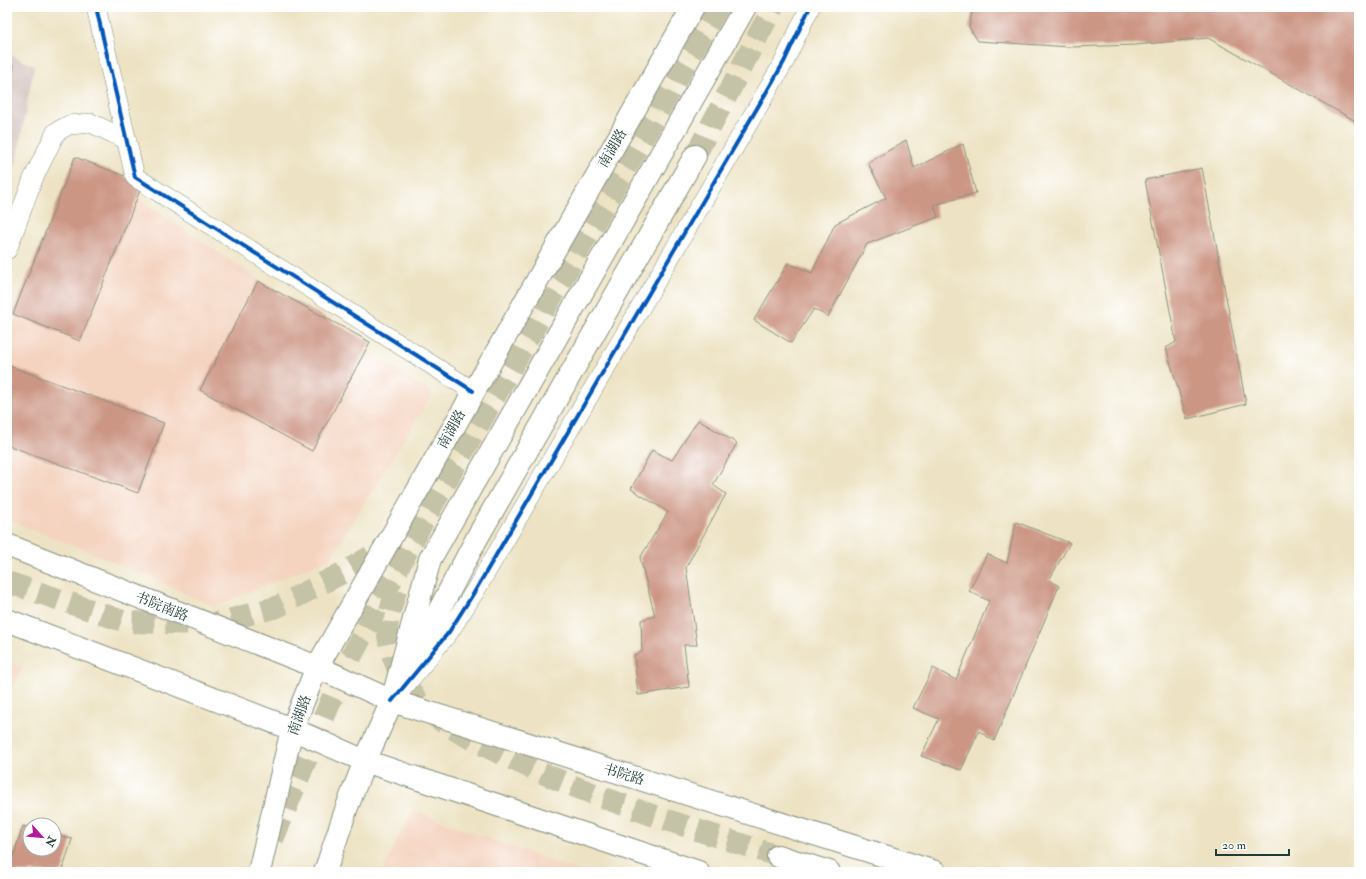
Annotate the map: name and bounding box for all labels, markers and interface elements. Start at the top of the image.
street label: 南湖路 [595,126,630,171]
street label: 南湖路 [434,407,469,452]
street label: 书院南路 [133,588,191,625]
street label: 南湖路 [284,693,315,738]
street label: 书院路 [601,760,646,789]
north arrow [22,817,62,857]
scale bar [1216,831,1289,857]
text: N [42,833,59,850]
text: 20 m [1222,838,1247,853]

